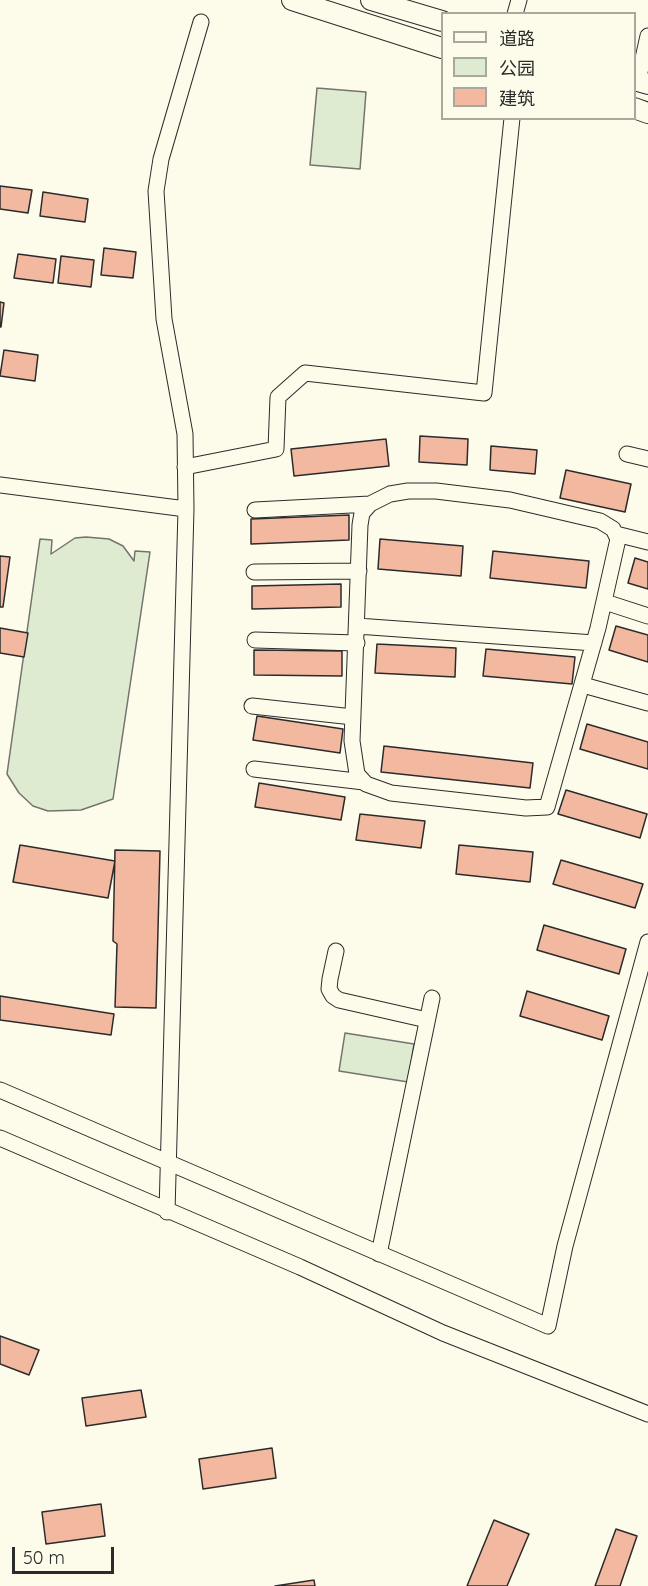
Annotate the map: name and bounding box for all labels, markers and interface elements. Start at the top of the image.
legend [441,12,636,120]
text: 道路 [499,27,535,50]
text: 公园 [499,57,535,80]
text: 建筑 [499,87,535,110]
scale bar [15,1535,117,1573]
text: 50 m [23,1546,65,1569]

